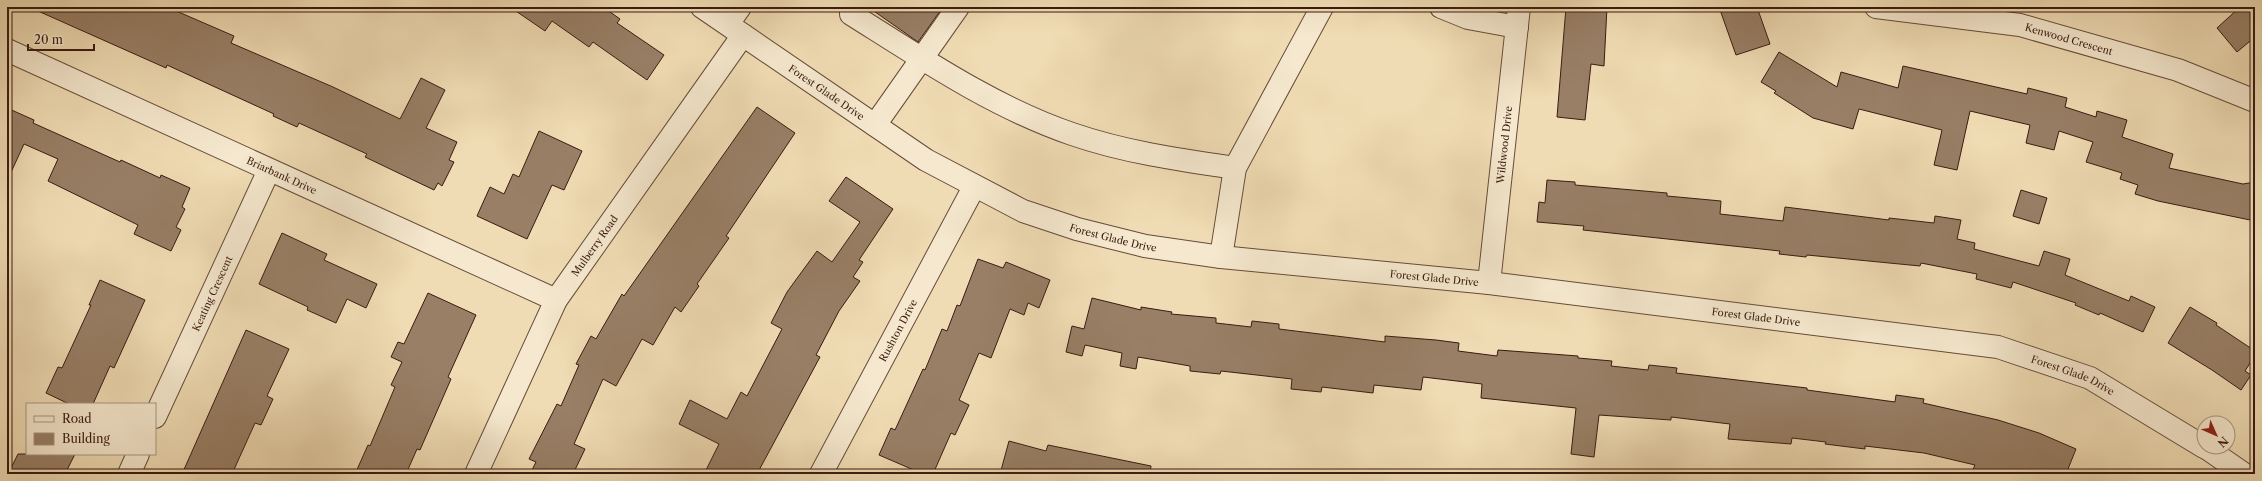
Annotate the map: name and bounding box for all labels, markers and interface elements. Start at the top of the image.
street label: Kenwood Crescent [2024,20,2115,58]
scale bar [28,26,94,52]
text: 20 m [34,32,63,47]
street label: Forest Glade Drive [786,62,867,123]
street label: Wildwood Drive [1493,105,1515,185]
street label: Briarbank Drive [245,154,319,197]
street label: Mulberry Road [568,213,620,279]
street label: Forest Glade Drive [1068,221,1158,254]
street label: Keating Crescent [189,253,235,333]
street label: Forest Glade Drive [1389,267,1480,289]
street label: Rushton Drive [876,296,920,364]
street label: Forest Glade Drive [1711,305,1801,329]
street label: Forest Glade Drive [2030,352,2117,398]
legend [26,403,156,455]
text: Road [62,411,92,426]
north arrow [2196,415,2236,455]
text: Building [62,431,110,446]
text: N [2214,434,2231,451]

